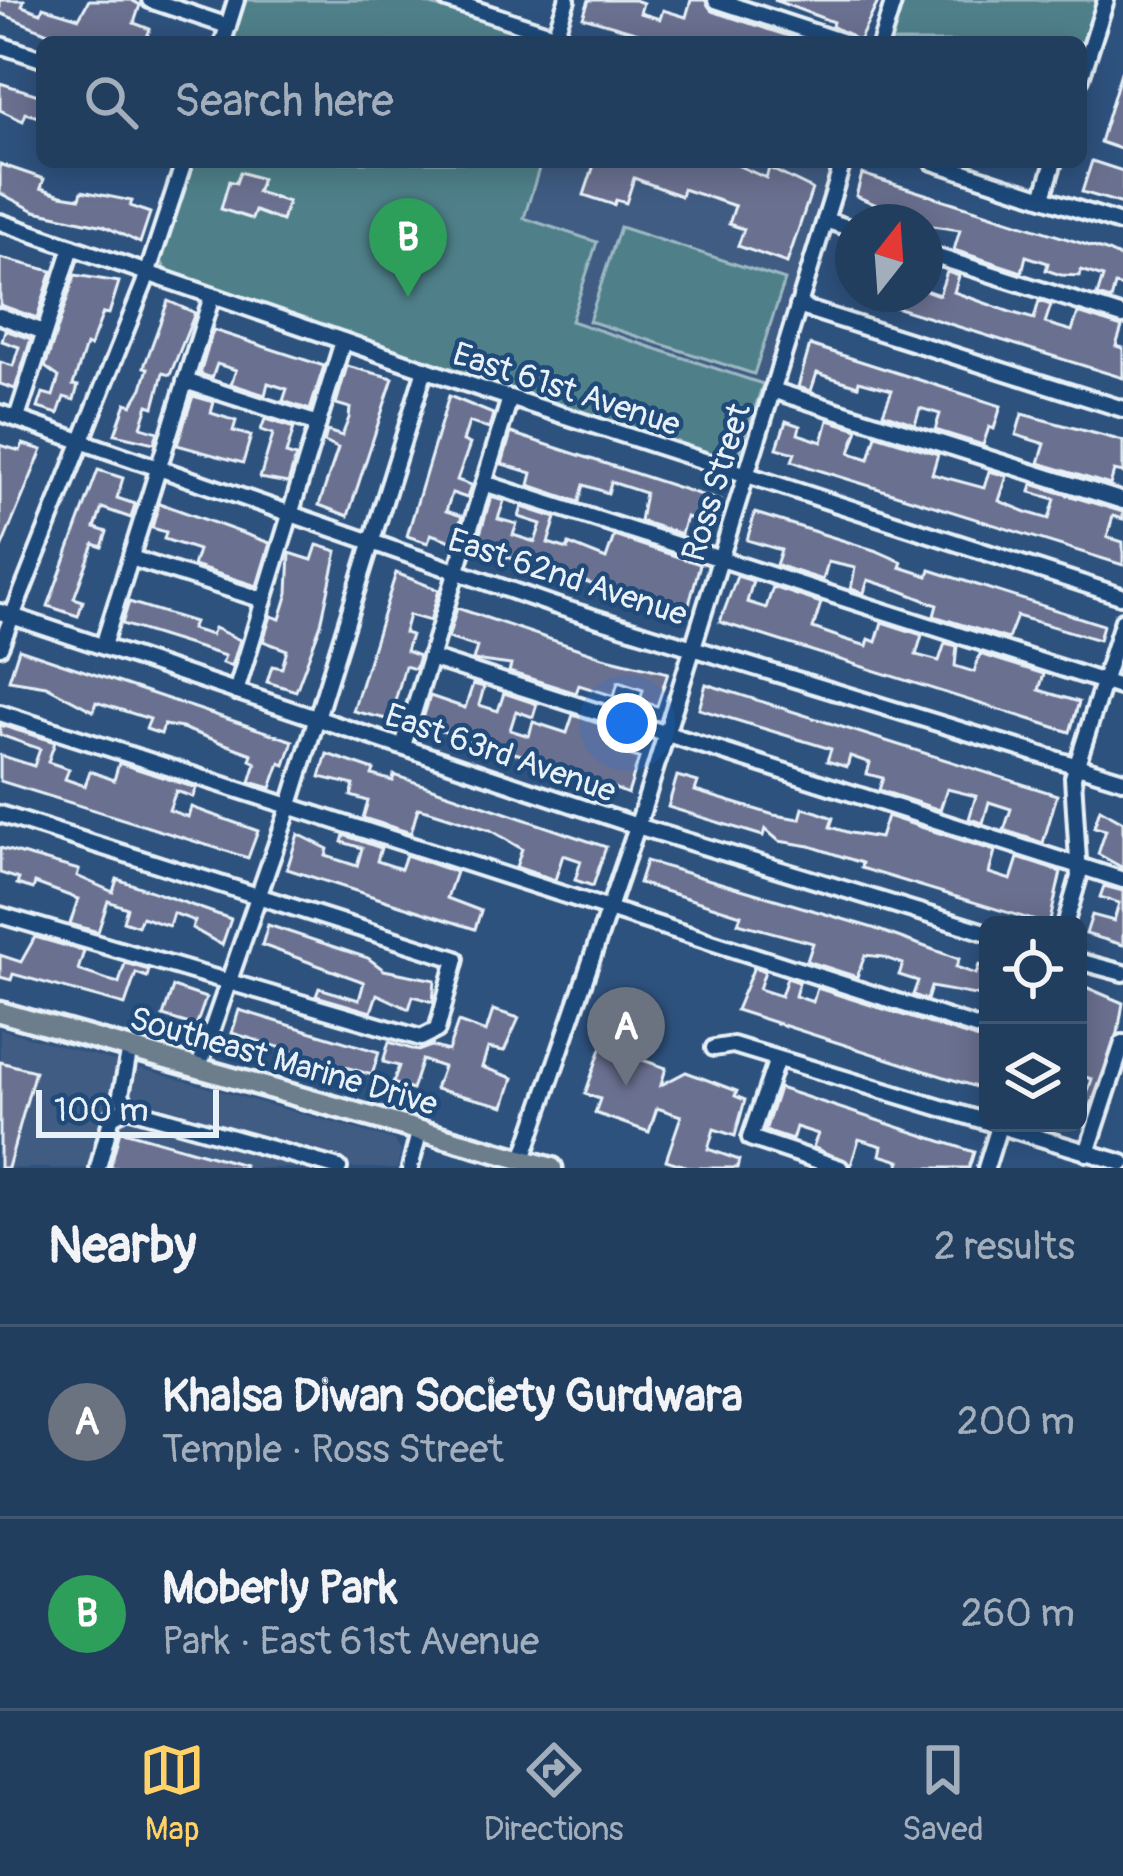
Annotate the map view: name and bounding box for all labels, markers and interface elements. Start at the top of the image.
search box [36,36,1087,168]
icon: search [78,69,144,135]
text: Search here [174,74,394,130]
pin: B [369,198,447,297]
north arrow [835,204,943,312]
street label: East 61st Avenue [448,333,685,445]
street label: Ross Street [673,398,760,566]
street label: East 62nd Avenue [443,519,692,635]
your location [597,693,657,753]
street label: East 63rd Avenue [380,695,621,812]
map controls [979,916,1087,1132]
button: locate [979,916,1087,1024]
pin: A [587,987,665,1086]
street label: Southeast Marine Drive [125,998,442,1125]
button: layers [979,1024,1087,1132]
scale bar [36,1084,219,1137]
text: 100 m [54,1090,148,1131]
text: Nearby [48,1214,196,1278]
text: 2 results [934,1222,1075,1271]
text: Khalsa Diwan Society Gurdwara [162,1369,743,1425]
text: A [74,1397,100,1446]
text: 200 m [957,1397,1075,1446]
text: Temple · Ross Street [162,1425,504,1474]
text: Moberly Park [162,1561,397,1617]
text: B [76,1589,98,1638]
text: 260 m [961,1589,1075,1638]
text: Park · East 61st Avenue [162,1617,539,1666]
tab: Map [139,1737,205,1850]
tab: Directions [484,1737,624,1850]
tab: Saved [902,1737,984,1850]

